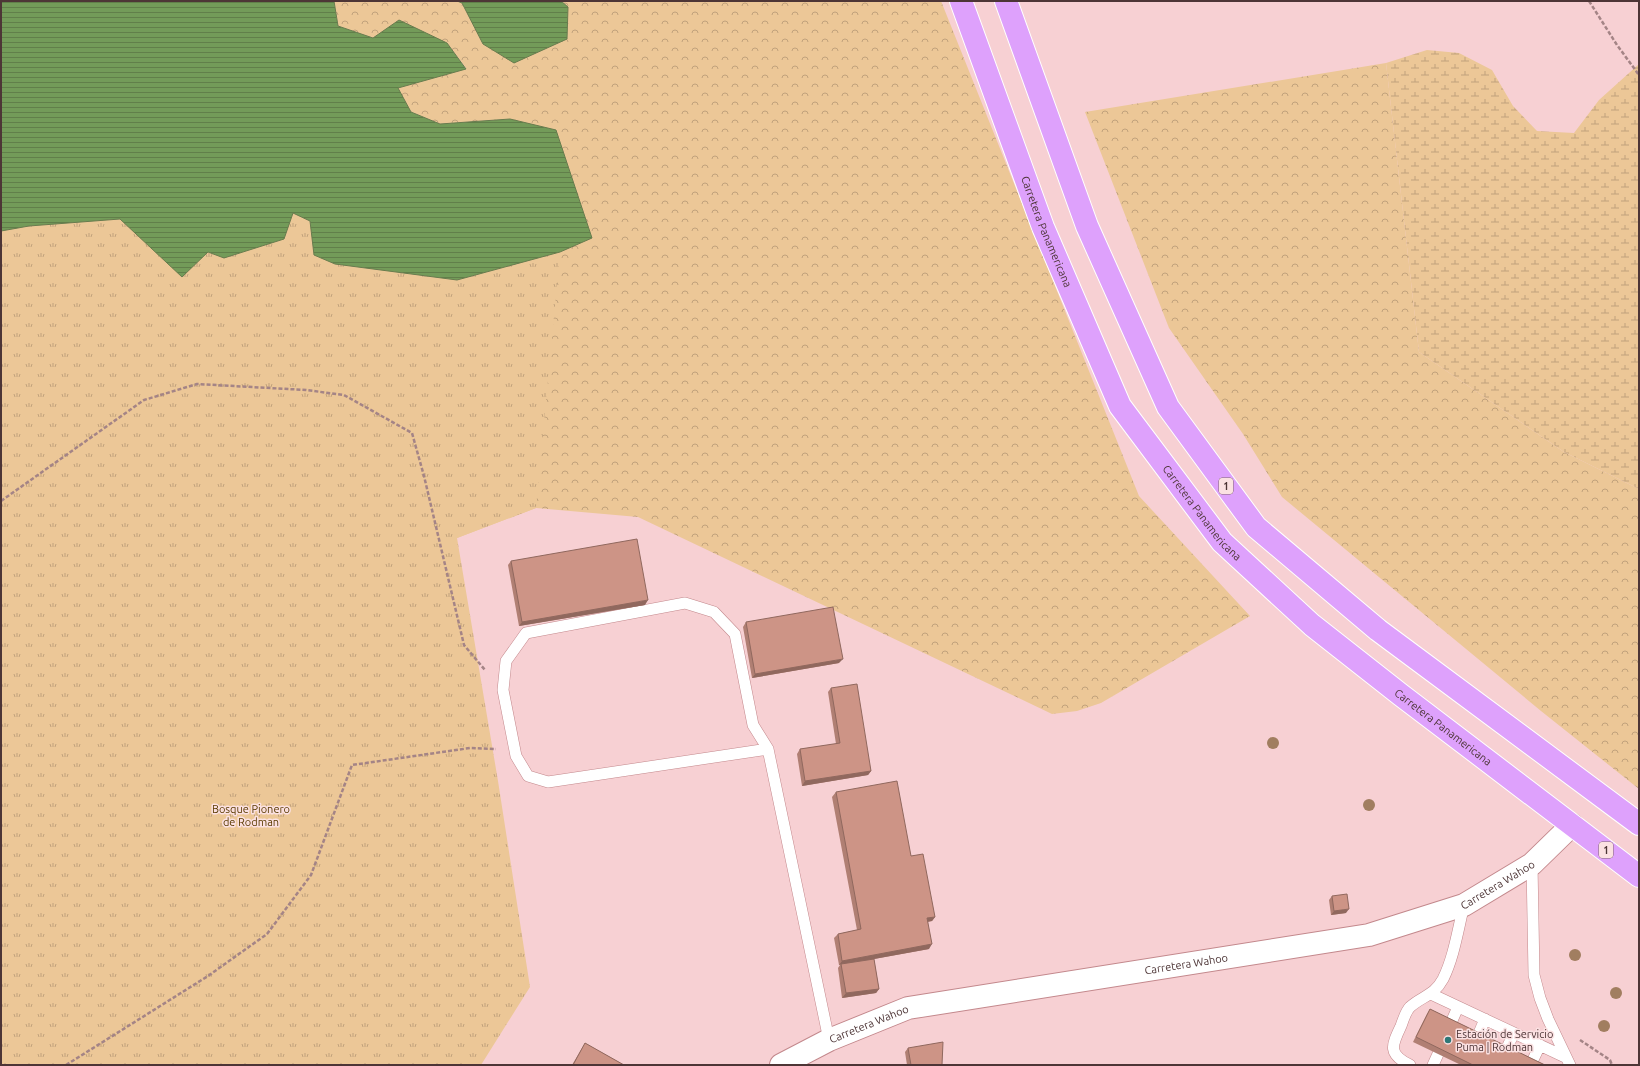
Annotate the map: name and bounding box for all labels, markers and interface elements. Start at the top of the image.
street label: Carretera Panamericana [1019,174,1074,289]
street label: Carretera Panamericana [1160,463,1244,563]
road number: 1 [1219,478,1233,494]
street label: Carretera Panamericana [1392,686,1494,768]
park label: Bosque Pionero de Rodman [212,803,290,828]
road number: 1 [1599,842,1613,858]
street label: Carretera Wahoo [1458,858,1537,912]
street label: Carretera Wahoo [1144,951,1229,976]
street label: Carretera Wahoo [827,1003,910,1045]
place label: Estación de Servicio Puma | Rodman [1456,1028,1553,1053]
marker: Estación de Servicio Puma | Rodman [1443,1035,1453,1045]

